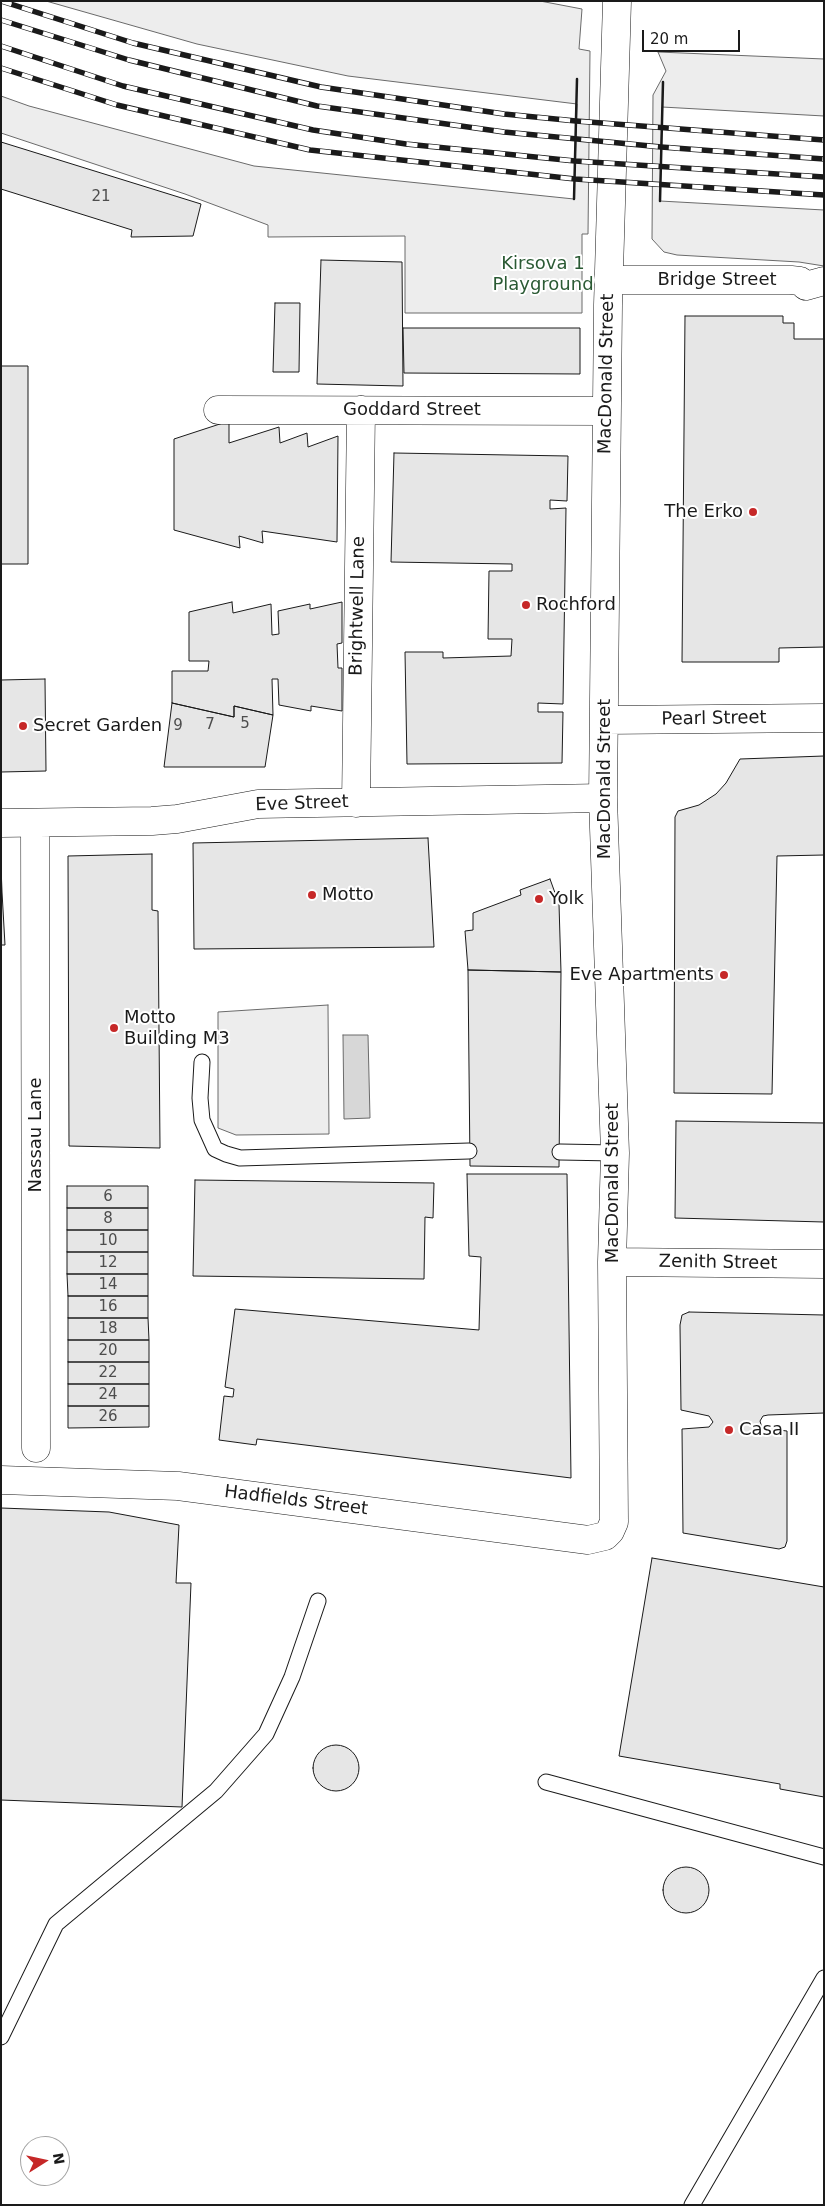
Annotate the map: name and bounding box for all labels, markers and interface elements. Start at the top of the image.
scale bar [645,20,742,52]
text: 20 m [650,30,688,48]
house number: 21 [91,188,111,206]
park label: Kirsova 1 Playground [492,253,594,296]
street label: Bridge Street [657,269,777,291]
street label: MacDonald Street [595,294,619,454]
street label: Goddard Street [343,399,481,421]
place label: The Erko [664,501,743,523]
marker: The Erko [747,506,759,518]
street label: Brightwell Lane [346,536,370,676]
place label: Rochford [536,594,616,616]
marker: Rochford [520,599,532,611]
street label: MacDonald Street [594,699,616,859]
street label: Pearl Street [661,707,767,731]
place label: Secret Garden [33,715,162,737]
house number: 5 [240,715,250,733]
house number: 7 [205,716,215,734]
house number: 9 [173,717,183,735]
marker: Secret Garden [17,720,29,732]
street label: Eve Street [255,792,349,816]
place label: Motto [322,884,374,906]
place label: Yolk [549,888,584,910]
marker: Motto [306,889,318,901]
marker: Yolk [533,893,545,905]
place label: Eve Apartments [569,964,714,986]
marker: Eve Apartments [718,969,730,981]
place label: Motto Building M3 [124,1007,230,1050]
marker: Motto Building M3 [108,1022,120,1034]
street label: Nassau Lane [25,1078,47,1192]
street label: MacDonald Street [602,1103,624,1263]
house number: 6 [103,1188,113,1206]
house number: 8 [103,1210,113,1228]
house number: 10 [98,1232,118,1250]
street label: Zenith Street [658,1251,778,1275]
house number: 12 [98,1254,118,1272]
house number: 14 [98,1276,118,1294]
house number: 16 [98,1298,118,1316]
house number: 18 [98,1320,118,1338]
house number: 20 [98,1342,118,1360]
house number: 22 [98,1364,118,1382]
house number: 24 [98,1386,118,1404]
house number: 26 [98,1408,118,1426]
place label: Casa II [739,1419,799,1441]
marker: Casa II [723,1424,735,1436]
street label: Hadfields Street [223,1481,369,1521]
north arrow [20,2136,70,2186]
text: N [50,2151,68,2166]

